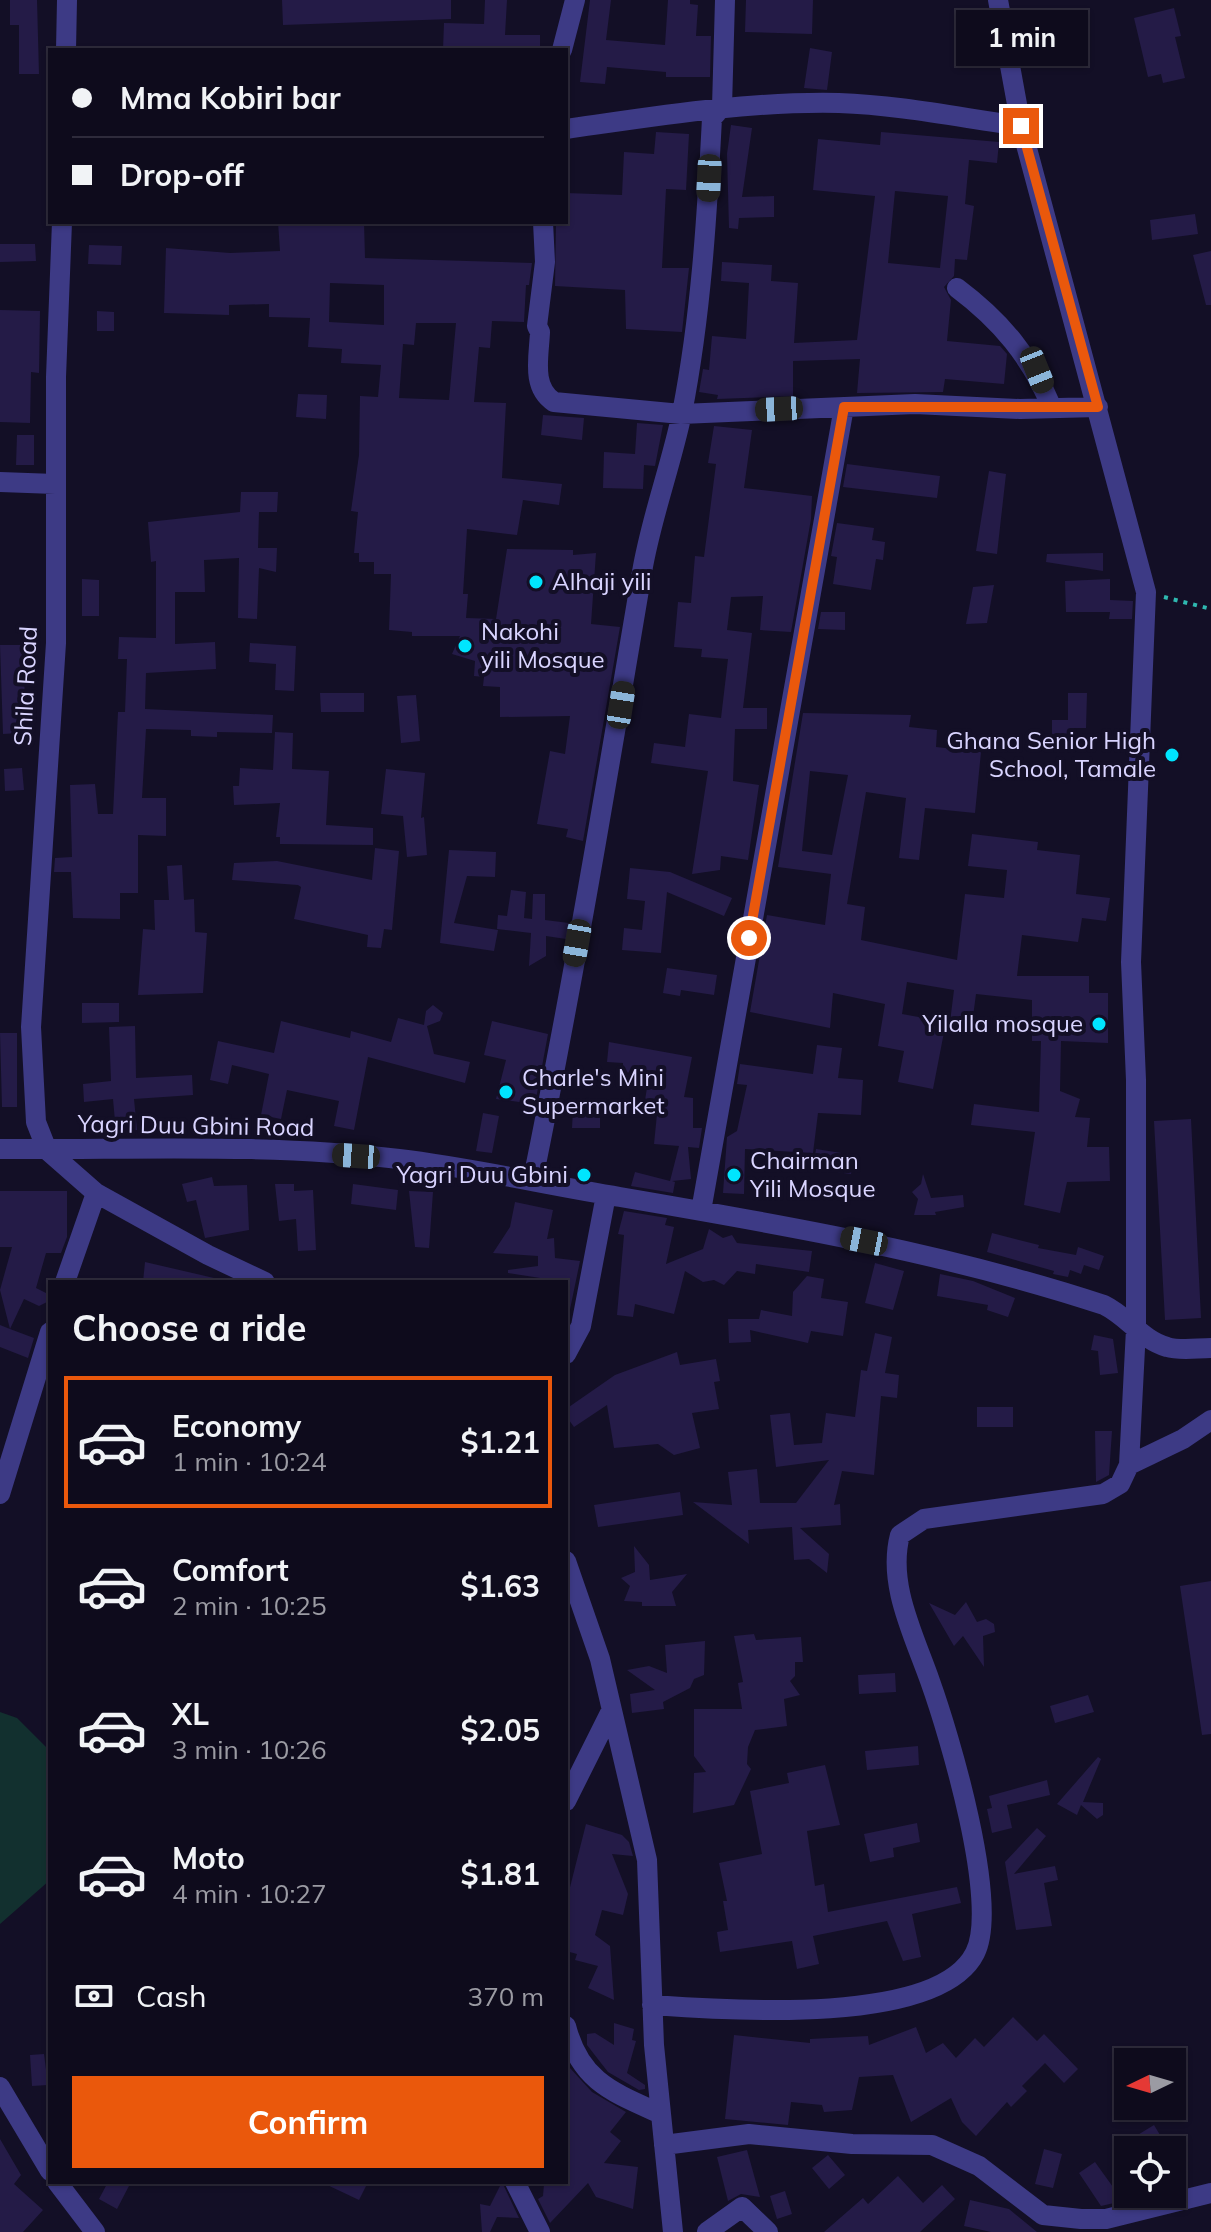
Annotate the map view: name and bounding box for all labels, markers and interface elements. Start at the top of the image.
callout: 1 min [955,10,1087,66]
text: 1 min [988,21,1056,54]
text: Mma Kobiri bar [120,79,341,117]
route end [1003,108,1039,144]
car [696,153,722,203]
text: Drop-off [120,156,244,194]
car [1017,343,1057,397]
car [754,396,804,422]
place label: Alhaji yili [552,566,651,596]
marker: Alhaji yili [527,573,545,591]
place label: Nakohi yili Mosque [481,616,605,674]
street label: Shila Road [7,625,43,747]
marker: Nakohi yili Mosque [456,637,474,655]
car [605,679,637,731]
place label: Ghana Senior High School, Tamale [946,725,1156,783]
marker: Ghana Senior High School, Tamale [1163,746,1181,764]
car [561,917,593,969]
route start [731,920,767,956]
place label: Yilalla mosque [922,1008,1083,1038]
marker: Yilalla mosque [1090,1015,1108,1033]
place label: Charle's Mini Supermarket [522,1062,665,1120]
marker: Charle's Mini Supermarket [497,1083,515,1101]
street label: Yagri Duu Gbini Road [76,1108,315,1142]
car [331,1142,381,1170]
place label: Chairman Yili Mosque [749,1145,875,1203]
place label: Yagri Duu Gbini [395,1159,568,1189]
marker: Yagri Duu Gbini [575,1166,593,1184]
marker: Chairman Yili Mosque [725,1166,743,1184]
car [838,1225,890,1257]
text: Choose a ride [72,1305,306,1350]
icon: car [76,1406,148,1478]
text: Economy [172,1407,301,1445]
text: $1.21 [461,1423,540,1461]
text: 1 min · 10:24 [172,1445,327,1478]
icon: car [76,1550,148,1622]
text: Comfort [172,1551,289,1589]
text: $1.63 [461,1567,540,1605]
text: 2 min · 10:25 [172,1589,327,1622]
icon: car [76,1694,148,1766]
text: XL [172,1695,209,1733]
text: $2.05 [461,1711,540,1749]
text: 3 min · 10:26 [172,1733,327,1766]
icon: car [76,1838,148,1910]
text: Moto [172,1839,245,1877]
text: $1.81 [461,1855,540,1893]
text: 4 min · 10:27 [172,1877,327,1910]
icon: cash [72,1974,116,2018]
text: Cash [136,1977,207,2015]
text: 370 m [468,1980,544,2013]
north arrow [1114,2048,1186,2120]
map controls [1114,2048,1186,2208]
button: Confirm [72,2076,544,2168]
button: locate [1114,2136,1186,2208]

